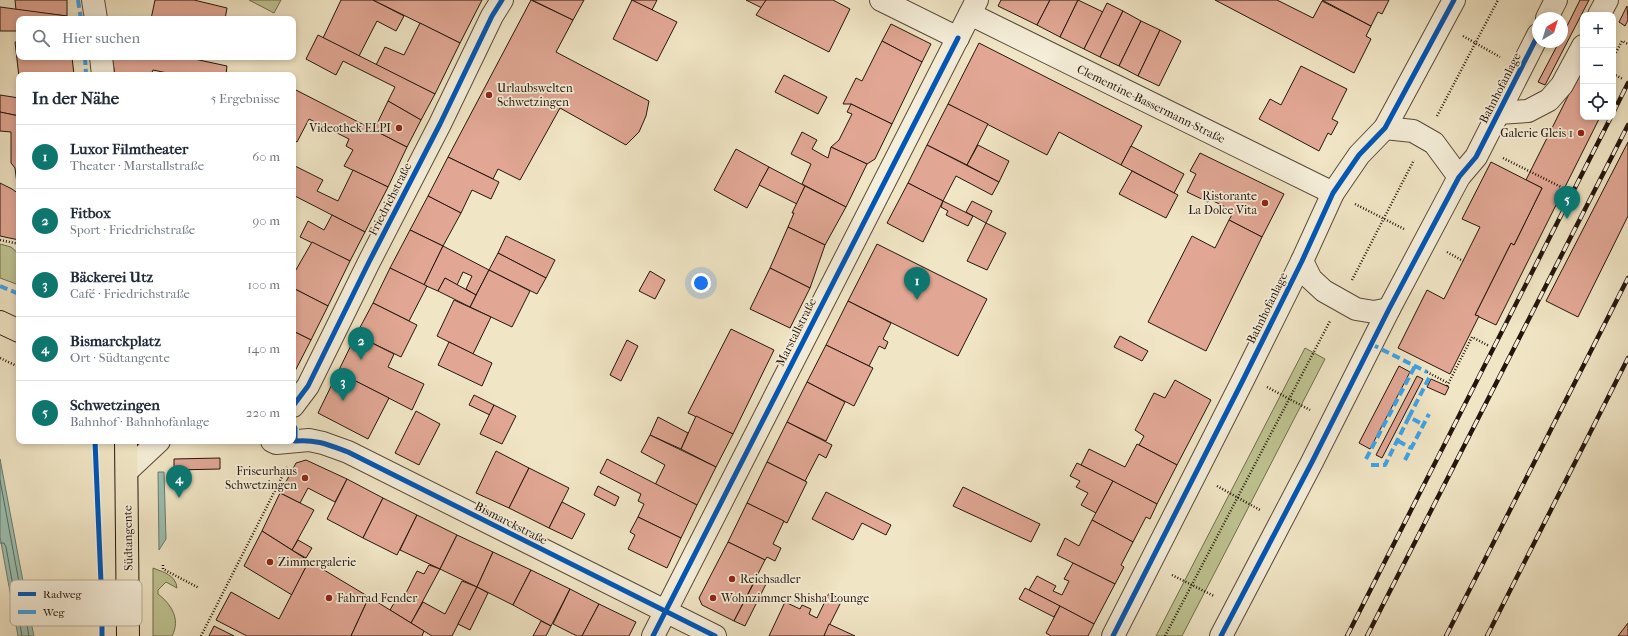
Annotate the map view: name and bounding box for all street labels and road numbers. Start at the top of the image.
street label: Bahnhofanlage [1476,50,1524,126]
street label: Clementine-Bassermann-Straße [1075,62,1227,146]
street label: Friedrichstraße [366,160,414,238]
street label: Bahnhofanlage [1244,270,1290,346]
street label: Marstallstraße [773,296,819,368]
street label: Bismarckstraße [472,499,550,547]
street label: Südtangente [120,505,136,571]

